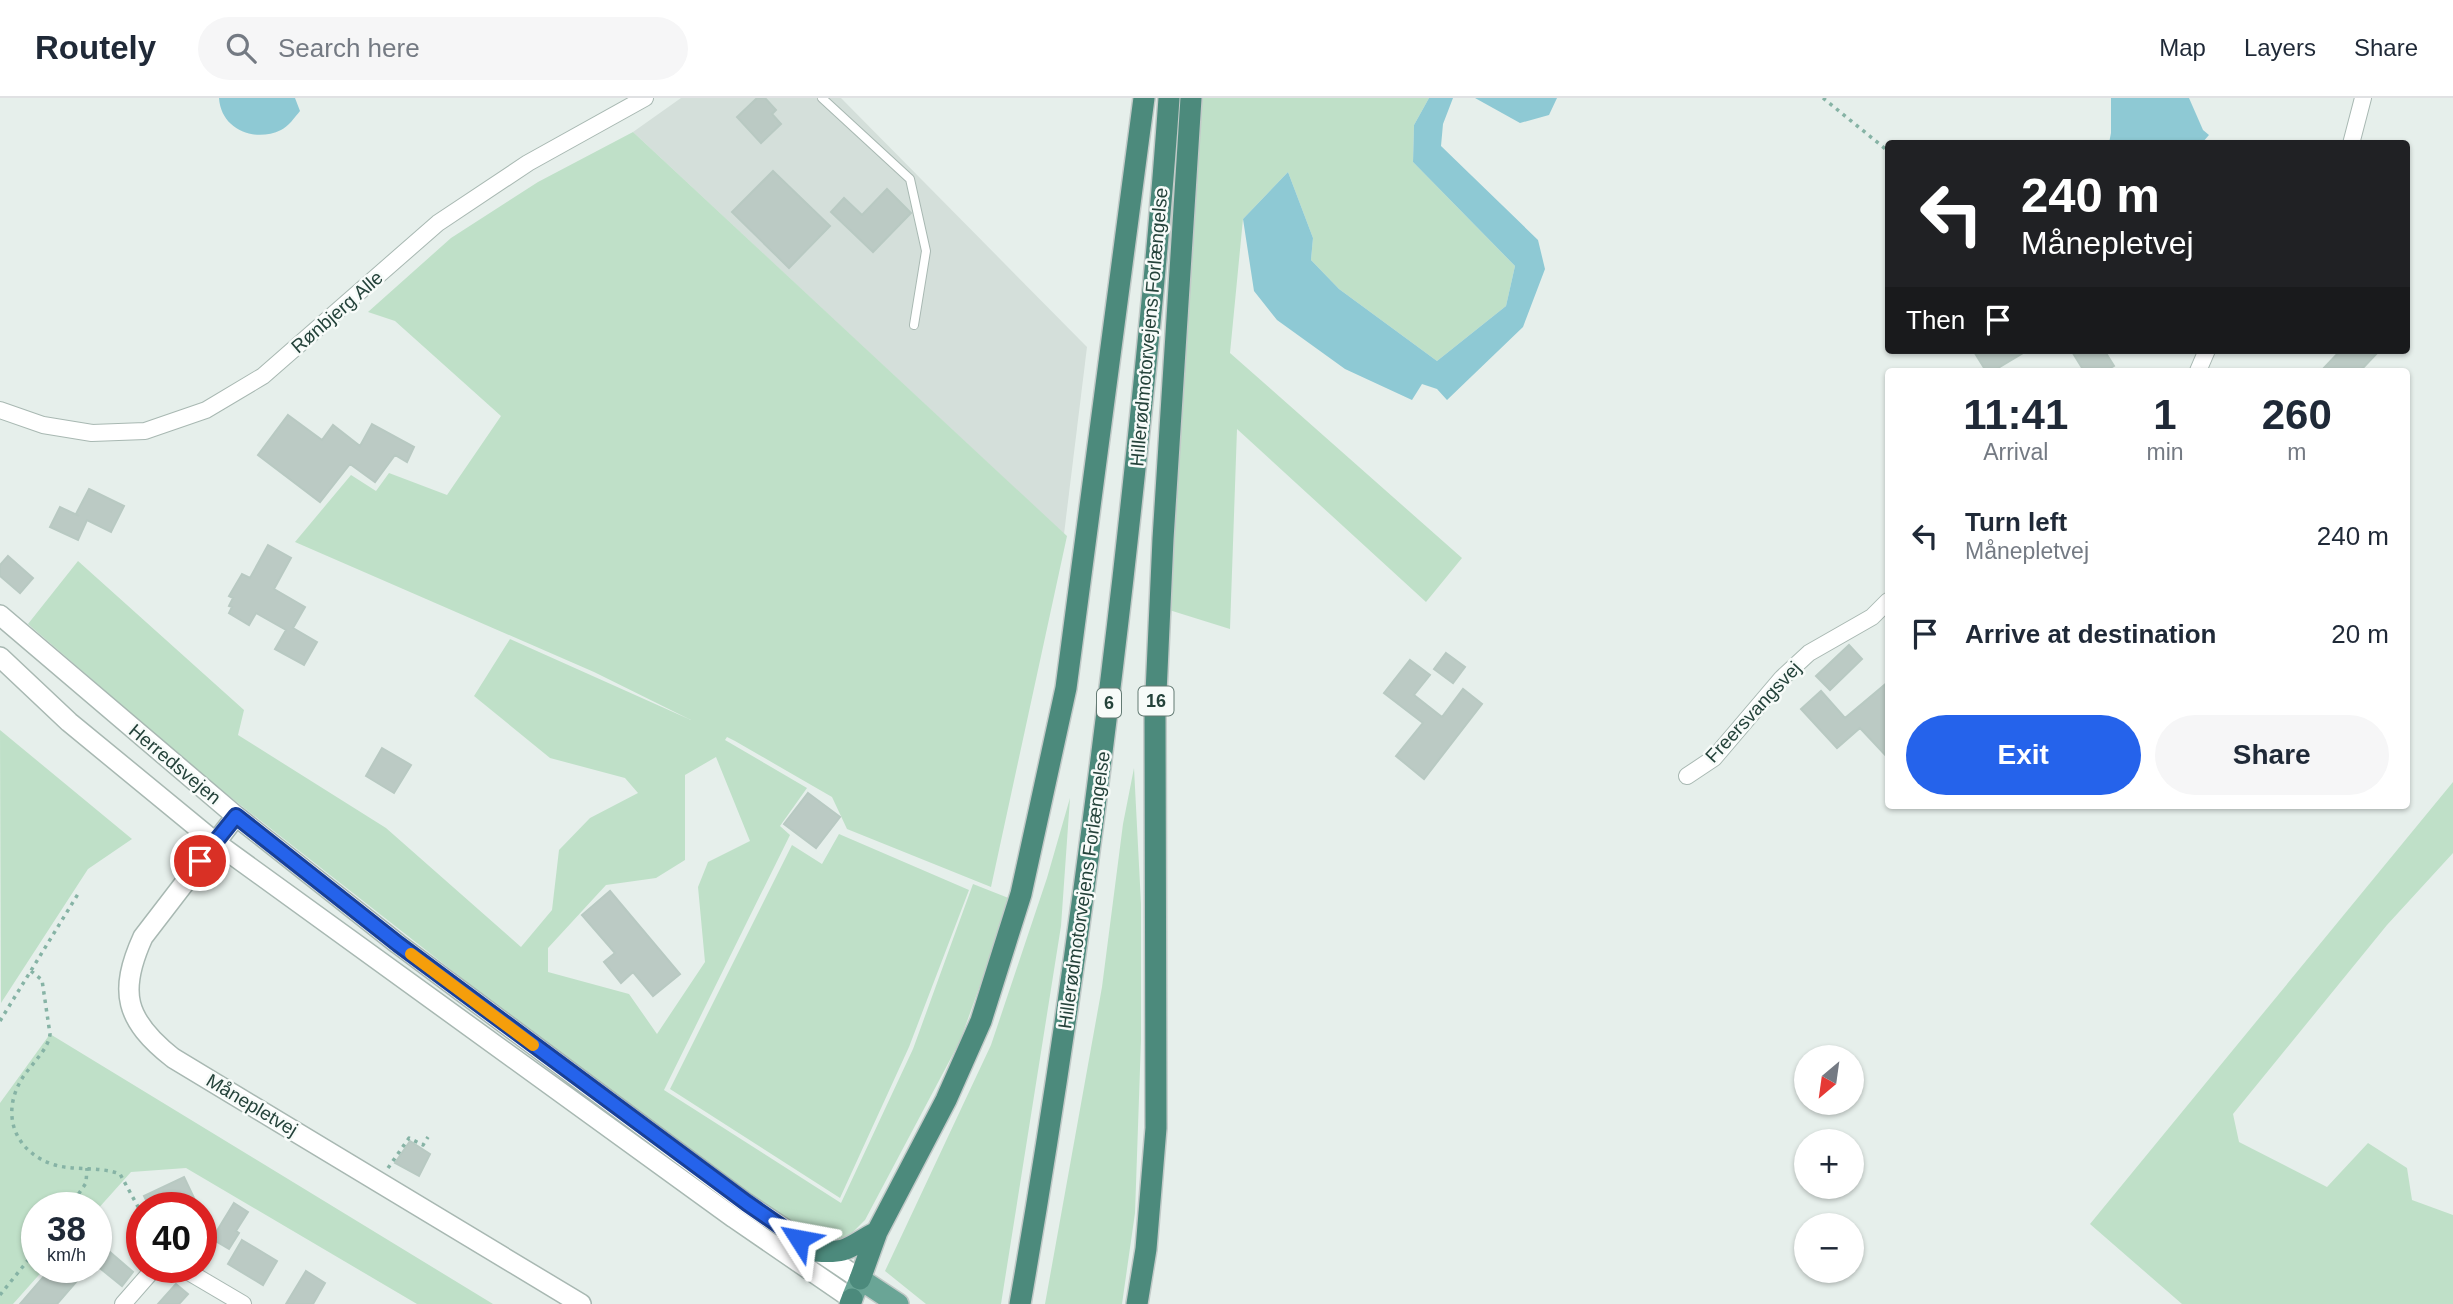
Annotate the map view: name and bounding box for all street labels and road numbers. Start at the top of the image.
street label: Hillerødmotorvejens Forlængelse [1126,187,1172,467]
street label: Rønbjerg Alle [287,267,387,357]
street label: Freersvangsvej [1701,657,1805,767]
road number: 16 [1138,686,1174,716]
road number: 6 [1097,688,1121,718]
street label: Herredsvejen [125,720,225,808]
street label: Hillerødmotorvejens Forlængelse [1054,750,1114,1030]
street label: Månepletvej [203,1070,301,1140]

